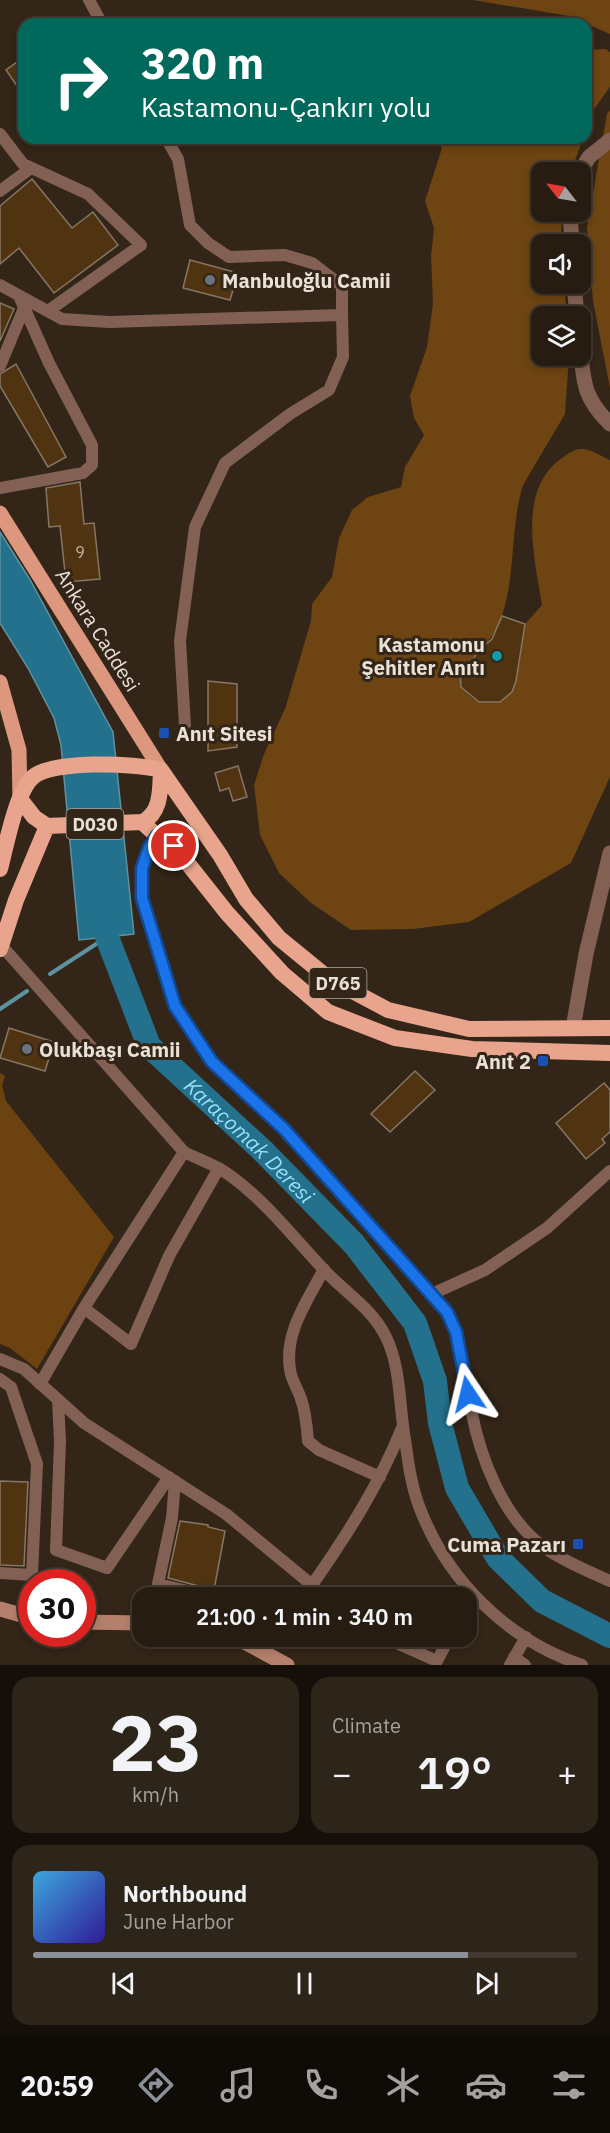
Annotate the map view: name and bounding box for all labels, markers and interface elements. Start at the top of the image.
text: 320 m [141,36,264,91]
icon: right [42,42,120,120]
text: Kastamonu-Çankırı yolu [141,89,431,124]
north arrow [531,162,591,222]
map controls [531,162,591,366]
button: sound [531,234,591,294]
place label: Manbuloğlu Camii [222,267,391,294]
marker: Manbuloğlu Camii [203,273,217,287]
button: layers [531,306,591,366]
house number: 9 [75,542,85,562]
street label: Ankara Caddesi [49,563,147,697]
place label: Kastamonu Şehitler Anıtı [361,631,485,681]
marker: Kastamonu Şehitler Anıtı [490,649,504,663]
place label: Anıt Sitesi [176,720,273,747]
marker: Anıt Sitesi [157,726,171,740]
road number: D030 [66,809,124,839]
pin [148,820,199,871]
icon: arrive [157,829,190,862]
road number: D765 [310,968,366,998]
place label: Olukbaşı Camii [39,1036,181,1063]
marker: Olukbaşı Camii [20,1042,34,1056]
place label: Anıt 2 [475,1048,531,1075]
marker: Anıt 2 [536,1054,550,1068]
water label: Karaçomak Deresi [179,1072,321,1210]
position arrow [436,1362,500,1426]
place label: Cuma Pazarı [447,1531,566,1558]
marker: Cuma Pazarı [571,1537,585,1551]
speed limit sign: 30 [18,1569,96,1647]
text: 21:00 · 1 min · 340 m [196,1602,413,1631]
text: 23 [109,1691,202,1792]
text: Climate [332,1712,401,1739]
text: 19° [417,1743,492,1801]
text: − [332,1752,352,1795]
text: + [557,1752,577,1795]
text: km/h [132,1781,179,1808]
text: Northbound [123,1879,247,1908]
text: June Harbor [123,1908,234,1935]
icon: previous [107,1967,140,2000]
icon: pause [288,1967,321,2000]
icon: next [470,1967,503,2000]
icon: directions [135,2064,177,2106]
icon: music [217,2064,259,2106]
icon: phone [300,2064,342,2106]
icon: climate [382,2064,424,2106]
icon: car [465,2064,507,2106]
icon: filters [548,2064,590,2106]
text: 20:59 [20,2068,94,2103]

